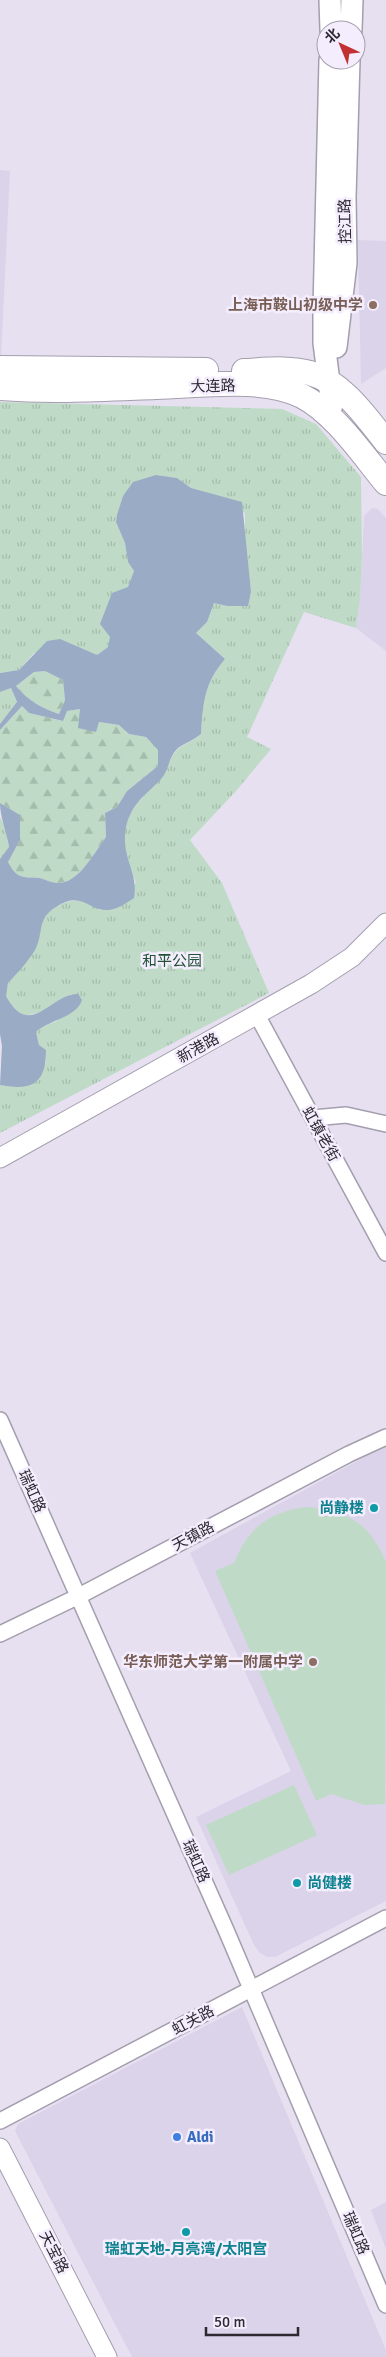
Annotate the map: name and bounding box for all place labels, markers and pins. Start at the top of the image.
place label: 上海市鞍山初级中学 [228,296,363,314]
marker: 上海市鞍山初级中学 [367,299,379,311]
place label: 尚静楼 [319,1499,364,1517]
marker: 尚静楼 [368,1502,380,1514]
place label: 华东师范大学第一附属中学 [123,1653,303,1671]
marker: 华东师范大学第一附属中学 [307,1656,319,1668]
place label: 尚健楼 [307,1874,352,1892]
marker: 尚健楼 [291,1877,303,1889]
place label: Aldi [187,2128,214,2146]
marker: Aldi [171,2131,183,2143]
marker: 瑞虹天地-月亮湾/太阳宫 [180,2226,192,2238]
place label: 瑞虹天地-月亮湾/太阳宫 [105,2240,267,2258]

